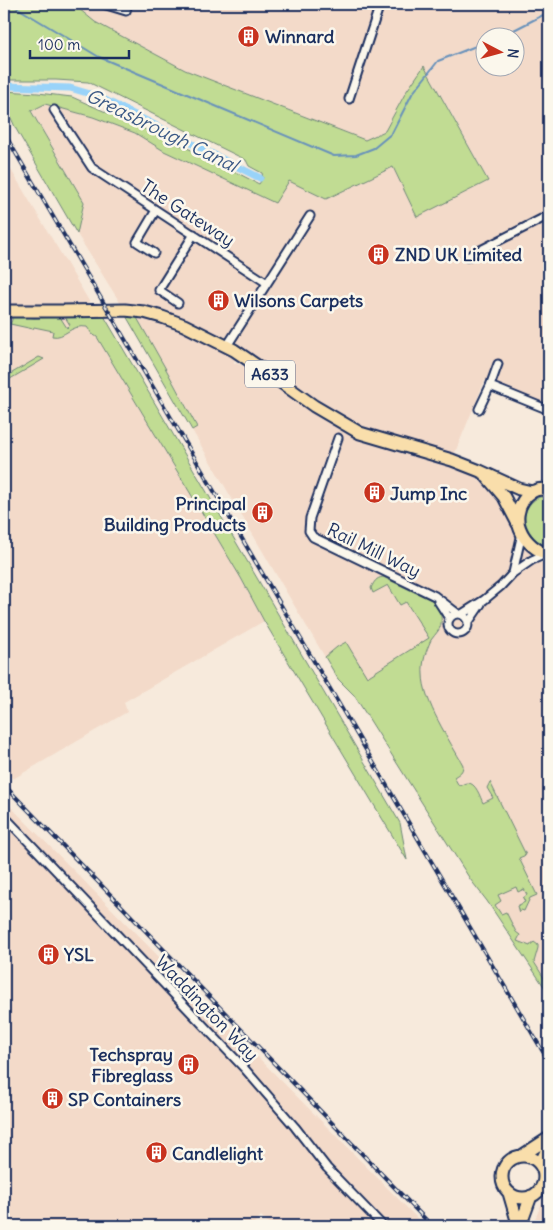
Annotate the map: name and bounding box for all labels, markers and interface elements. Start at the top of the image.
building icon: Winnard [237,24,261,48]
place label: Winnard [265,25,335,48]
scale bar [30,28,129,60]
north arrow [476,28,526,78]
text: 100 m [38,35,80,54]
text: N [503,48,522,59]
water label: Greasbrough Canal [82,83,244,178]
street label: The Gateway [137,174,239,252]
building icon: ZND UK Limited [367,242,391,266]
place label: ZND UK Limited [395,243,523,266]
building icon: Wilsons Carpets [206,288,230,312]
place label: Wilsons Carpets [234,289,363,312]
road number: A633 [245,360,295,388]
building icon: Jump Inc [362,481,386,505]
place label: Jump Inc [390,482,467,505]
place label: Principal Building Products [104,492,246,536]
building icon: Principal Building Products [250,501,274,525]
street label: Rail Mill Way [324,518,424,582]
building icon: YSL [36,942,60,966]
place label: YSL [63,943,94,966]
street label: Waddington Way [151,950,263,1066]
place label: Techspray Fibreglass [90,1043,173,1087]
building icon: Techspray Fibreglass [177,1052,201,1076]
building icon: SP Containers [40,1087,64,1111]
place label: SP Containers [68,1088,181,1111]
building icon: Candlelight [144,1141,168,1165]
place label: Candlelight [172,1142,264,1165]

